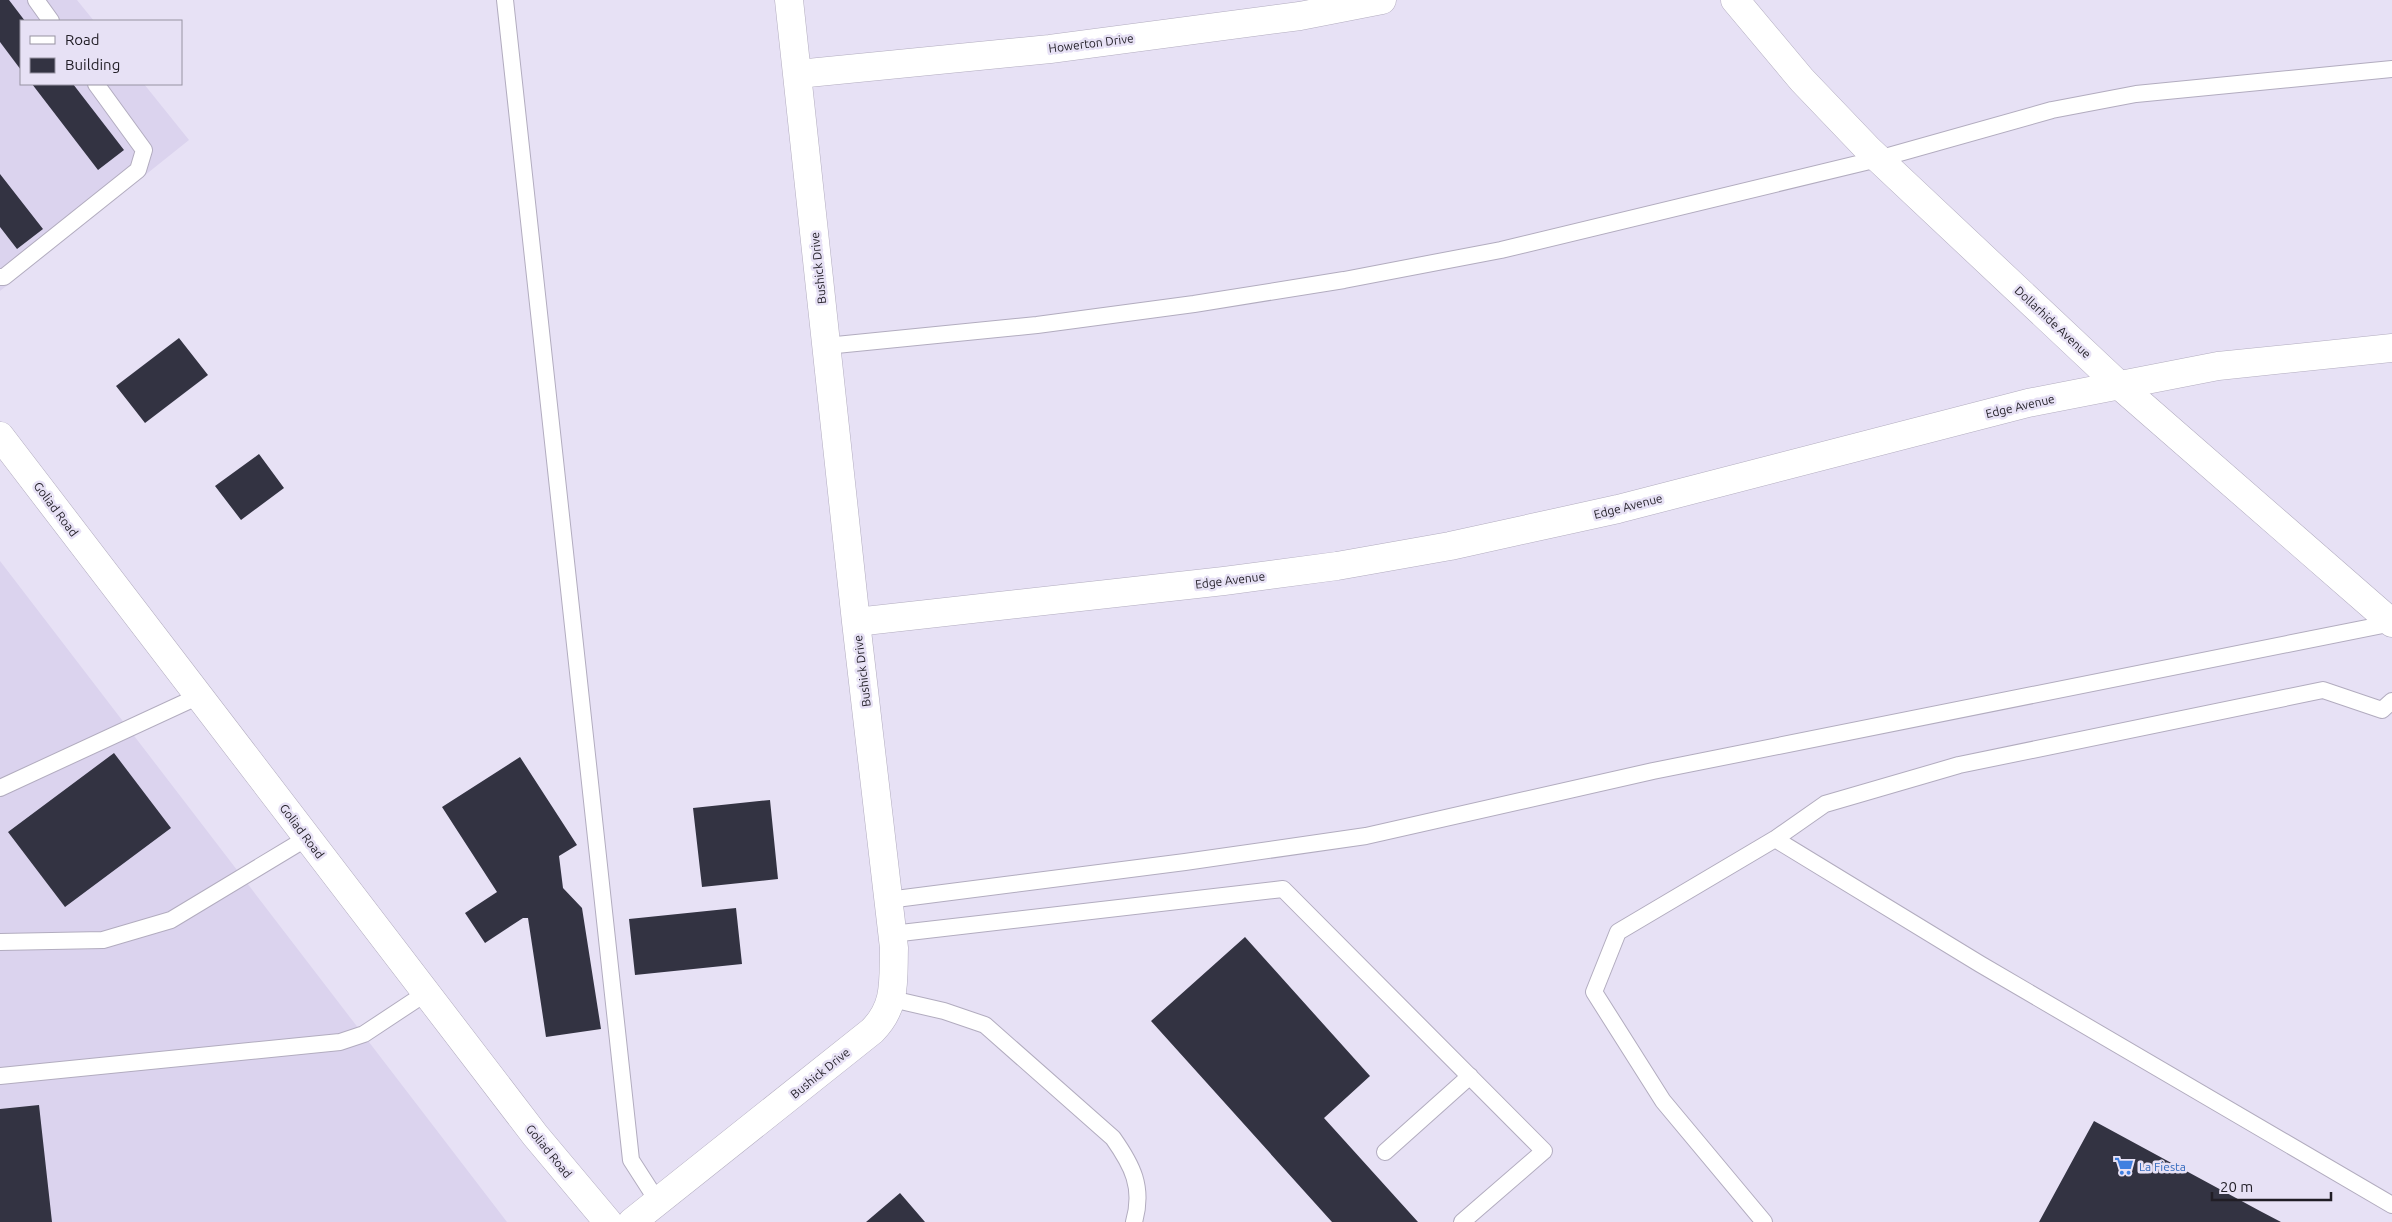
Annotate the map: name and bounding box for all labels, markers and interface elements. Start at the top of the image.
legend [20,20,182,85]
text: Road [65,31,100,48]
street label: Howerton Drive [1048,31,1134,55]
text: Building [65,56,120,73]
street label: Bushick Drive [808,231,828,305]
street label: Dollarhide Avenue [2012,283,2094,361]
street label: Edge Avenue [1984,392,2056,420]
street label: Goliad Road [31,479,81,539]
street label: Edge Avenue [1592,491,1664,521]
street label: Edge Avenue [1194,569,1266,591]
street label: Bushick Drive [851,634,873,708]
street label: Goliad Road [277,801,327,861]
street label: Bushick Drive [788,1045,852,1101]
street label: Goliad Road [524,1122,574,1180]
supermarket icon: La Fiesta [2113,1155,2135,1177]
place label: La Fiesta [2139,1160,2186,1173]
scale bar [2212,1170,2331,1202]
text: 20 m [2220,1178,2253,1195]

